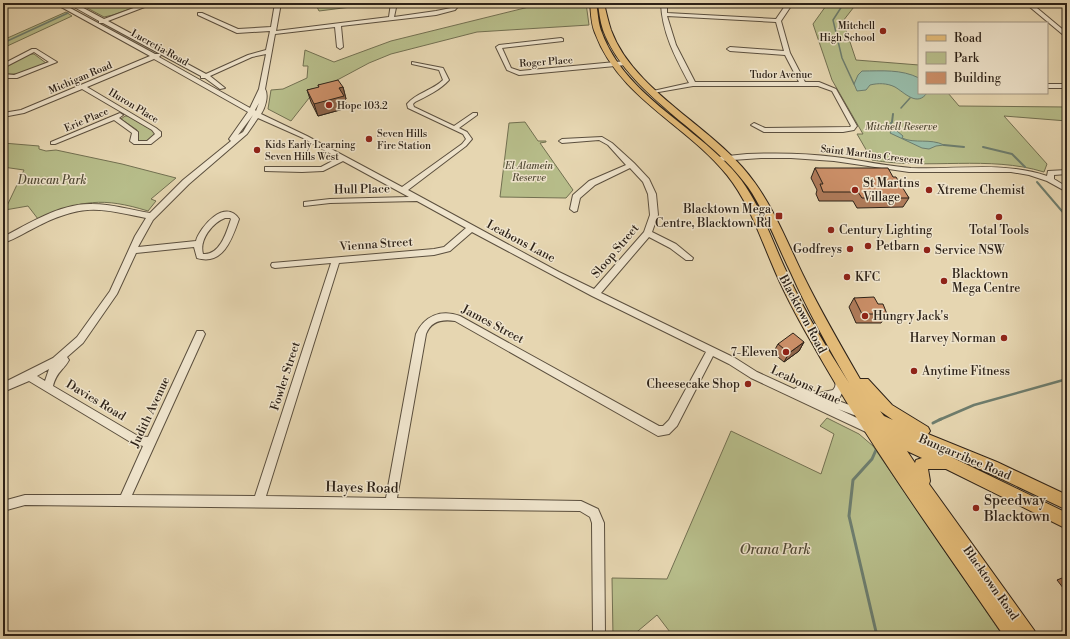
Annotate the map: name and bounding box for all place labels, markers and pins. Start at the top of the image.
place label: Mitchell High School [820,20,875,44]
marker: Mitchell High School [878,26,888,36]
marker: Hope 103.2 [324,100,334,110]
place label: Hope 103.2 [337,100,388,112]
place label: Seven Hills Fire Station [377,128,431,152]
marker: Seven Hills Fire Station [364,134,374,144]
place label: Kids Early Learning Seven Hills West [265,139,356,163]
marker: Kids Early Learning Seven Hills West [252,145,262,155]
place label: St Martins Village [862,176,919,205]
place label: Xtreme Chemist [936,183,1026,198]
marker: St Martins Village [850,185,860,195]
marker: Xtreme Chemist [924,185,934,195]
place label: Blacktown Mega Centre, Blacktown Rd [655,202,772,231]
marker: Blacktown Mega Centre, Blacktown Rd [774,211,784,221]
marker: Total Tools [994,212,1004,222]
place label: Century Lighting [839,223,933,238]
place label: Total Tools [969,223,1029,238]
marker: Century Lighting [826,225,836,235]
place label: Petbarn [876,239,919,254]
marker: Petbarn [863,241,873,251]
place label: Godfreys [793,242,842,257]
place label: Service NSW [935,243,1006,258]
marker: Godfreys [845,244,855,254]
marker: Service NSW [922,245,932,255]
place label: Blacktown Mega Centre [951,267,1020,296]
place label: KFC [855,270,880,285]
marker: KFC [842,272,852,282]
marker: Blacktown Mega Centre [939,276,949,286]
place label: Hungry Jack's [873,309,948,324]
marker: Hungry Jack's [860,311,870,321]
place label: Harvey Norman [910,331,996,346]
marker: Harvey Norman [999,333,1009,343]
place label: 7-Eleven [731,345,778,360]
marker: 7-Eleven [781,347,791,357]
place label: Anytime Fitness [921,364,1010,379]
marker: Anytime Fitness [909,366,919,376]
place label: Cheesecake Shop [647,377,740,392]
marker: Cheesecake Shop [743,379,753,389]
place label: Speedway Blacktown [983,492,1050,526]
marker: Speedway Blacktown [971,503,981,513]

